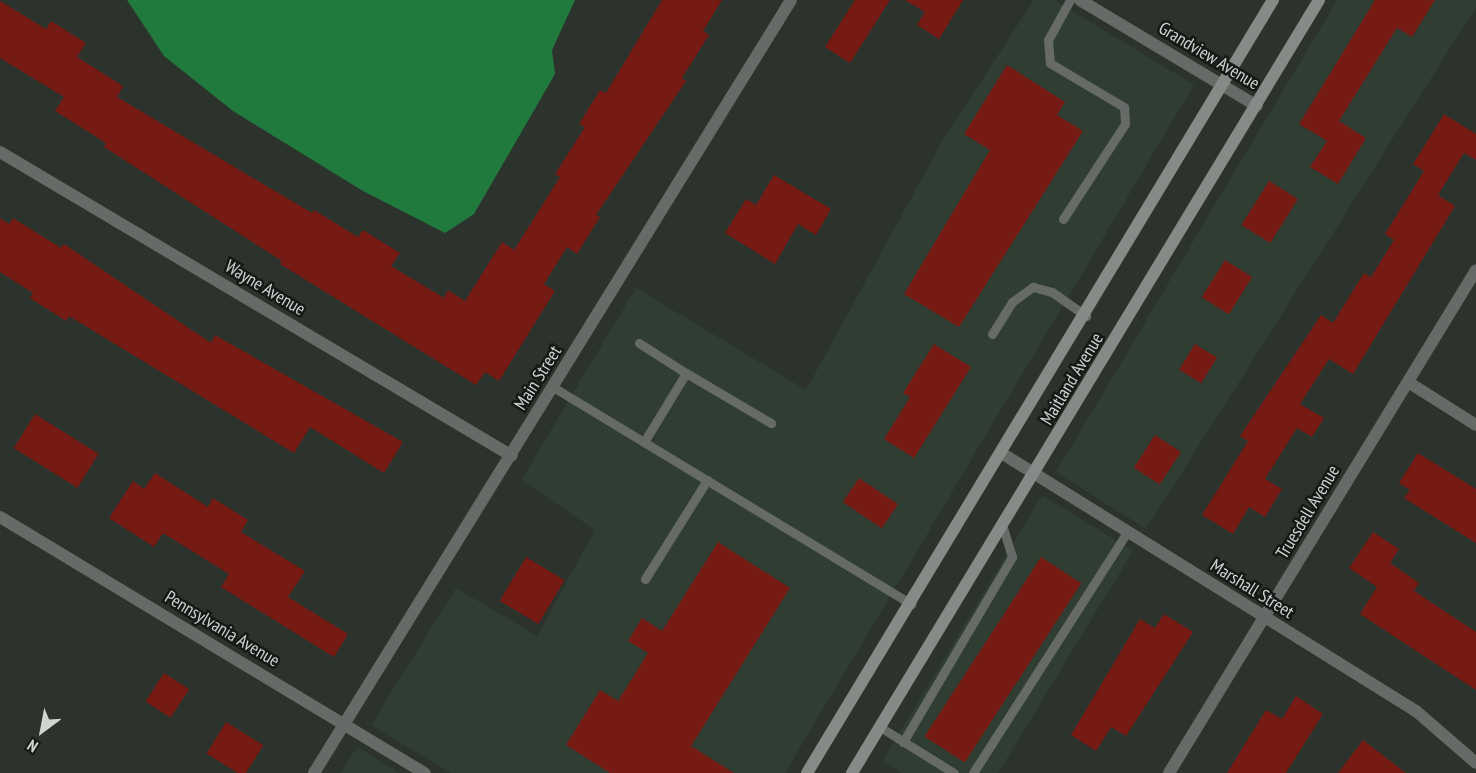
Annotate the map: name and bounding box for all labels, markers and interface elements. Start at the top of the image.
street label: Grandview Avenue [1154,17,1264,95]
street label: Wayne Avenue [221,256,309,320]
street label: Maitland Avenue [1036,329,1108,429]
street label: Main Street [510,342,566,414]
street label: Truesdell Avenue [1272,461,1344,563]
street label: Marshall Street [1206,555,1298,623]
street label: Pennsylvania Avenue [161,586,283,672]
north arrow [12,701,72,761]
text: N [24,735,41,757]

